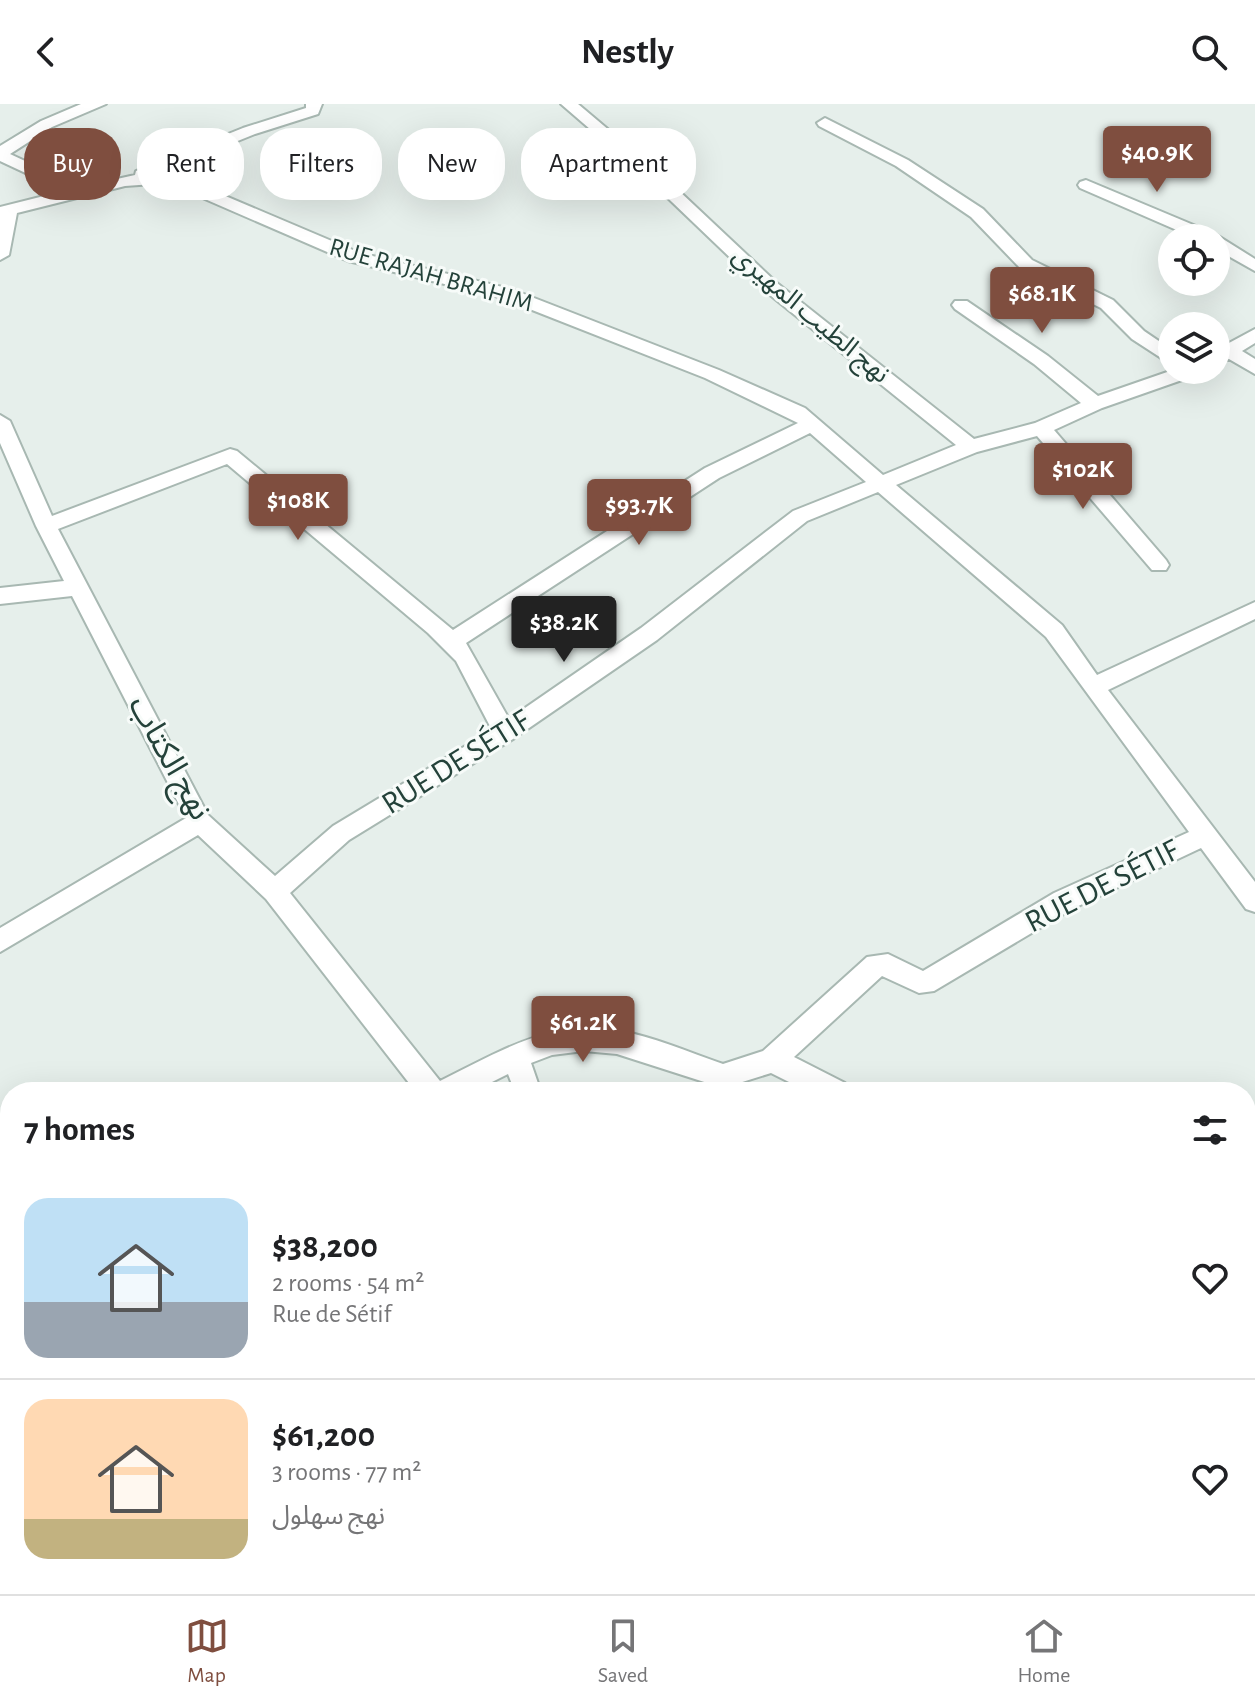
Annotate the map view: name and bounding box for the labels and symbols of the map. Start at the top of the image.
pin: $40.9K [1092,126,1222,194]
street label: RUE RAJAH BRAHIM [326,234,536,316]
street label: نهج الطيب المهيري [724,242,894,393]
pin: $68.1K [977,267,1107,335]
pin: $102K [1027,443,1139,511]
pin: $108K [242,474,354,542]
pin: $93.7K [574,479,704,547]
pin: $38.2K [499,596,629,664]
street label: نهج الكتاب [117,691,217,829]
street label: RUE DE SÉTIF [375,701,537,820]
street label: RUE DE SÉTIF [1019,830,1185,938]
pin: $61.2K [518,996,648,1064]

